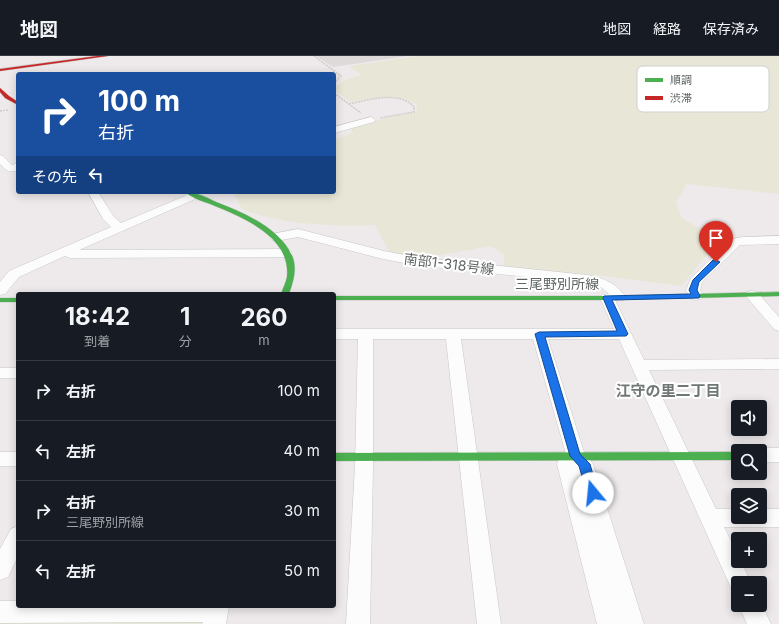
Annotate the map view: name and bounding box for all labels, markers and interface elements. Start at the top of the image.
text: 地図 [20,18,58,41]
text: 地図 [603,20,631,37]
text: 経路 [653,20,681,37]
text: 保存済み [703,20,759,37]
legend [637,66,769,112]
text: 順調 [670,73,692,87]
text: 100 m [98,84,180,118]
icon: right [32,88,84,140]
text: 渋滞 [670,91,692,105]
text: 右折 [98,122,134,143]
icon: left [85,164,107,186]
text: その先 [32,167,77,186]
pin [699,221,733,262]
icon: arrive [705,227,727,249]
street label: 南部1-318号線 [403,250,495,277]
street label: 三尾野別所線 [515,275,599,292]
text: 18:42 [65,302,130,331]
text: 1 [180,302,190,331]
text: 260 [240,303,287,332]
text: m [258,332,270,348]
text: 到着 [84,333,110,349]
text: 分 [179,333,192,349]
icon: right [32,380,54,402]
text: 100 m [278,381,320,400]
district label: 江守の里二丁目 [615,381,721,400]
text: 右折 [66,382,96,401]
map controls [731,400,767,612]
button: sound [731,400,767,436]
icon: left [32,440,54,462]
text: 40 m [283,441,320,460]
text: 左折 [66,442,96,461]
button: search [731,444,767,480]
position arrow [572,472,614,514]
button: layers [731,488,767,524]
text: 右折 [66,493,96,512]
icon: right [32,500,54,522]
text: 30 m [284,501,320,520]
text: 三尾野別所線 [66,514,144,530]
button: + [731,532,767,568]
icon: left [32,560,54,582]
text: 50 m [284,561,320,580]
text: 左折 [66,562,96,581]
button: − [731,576,767,612]

